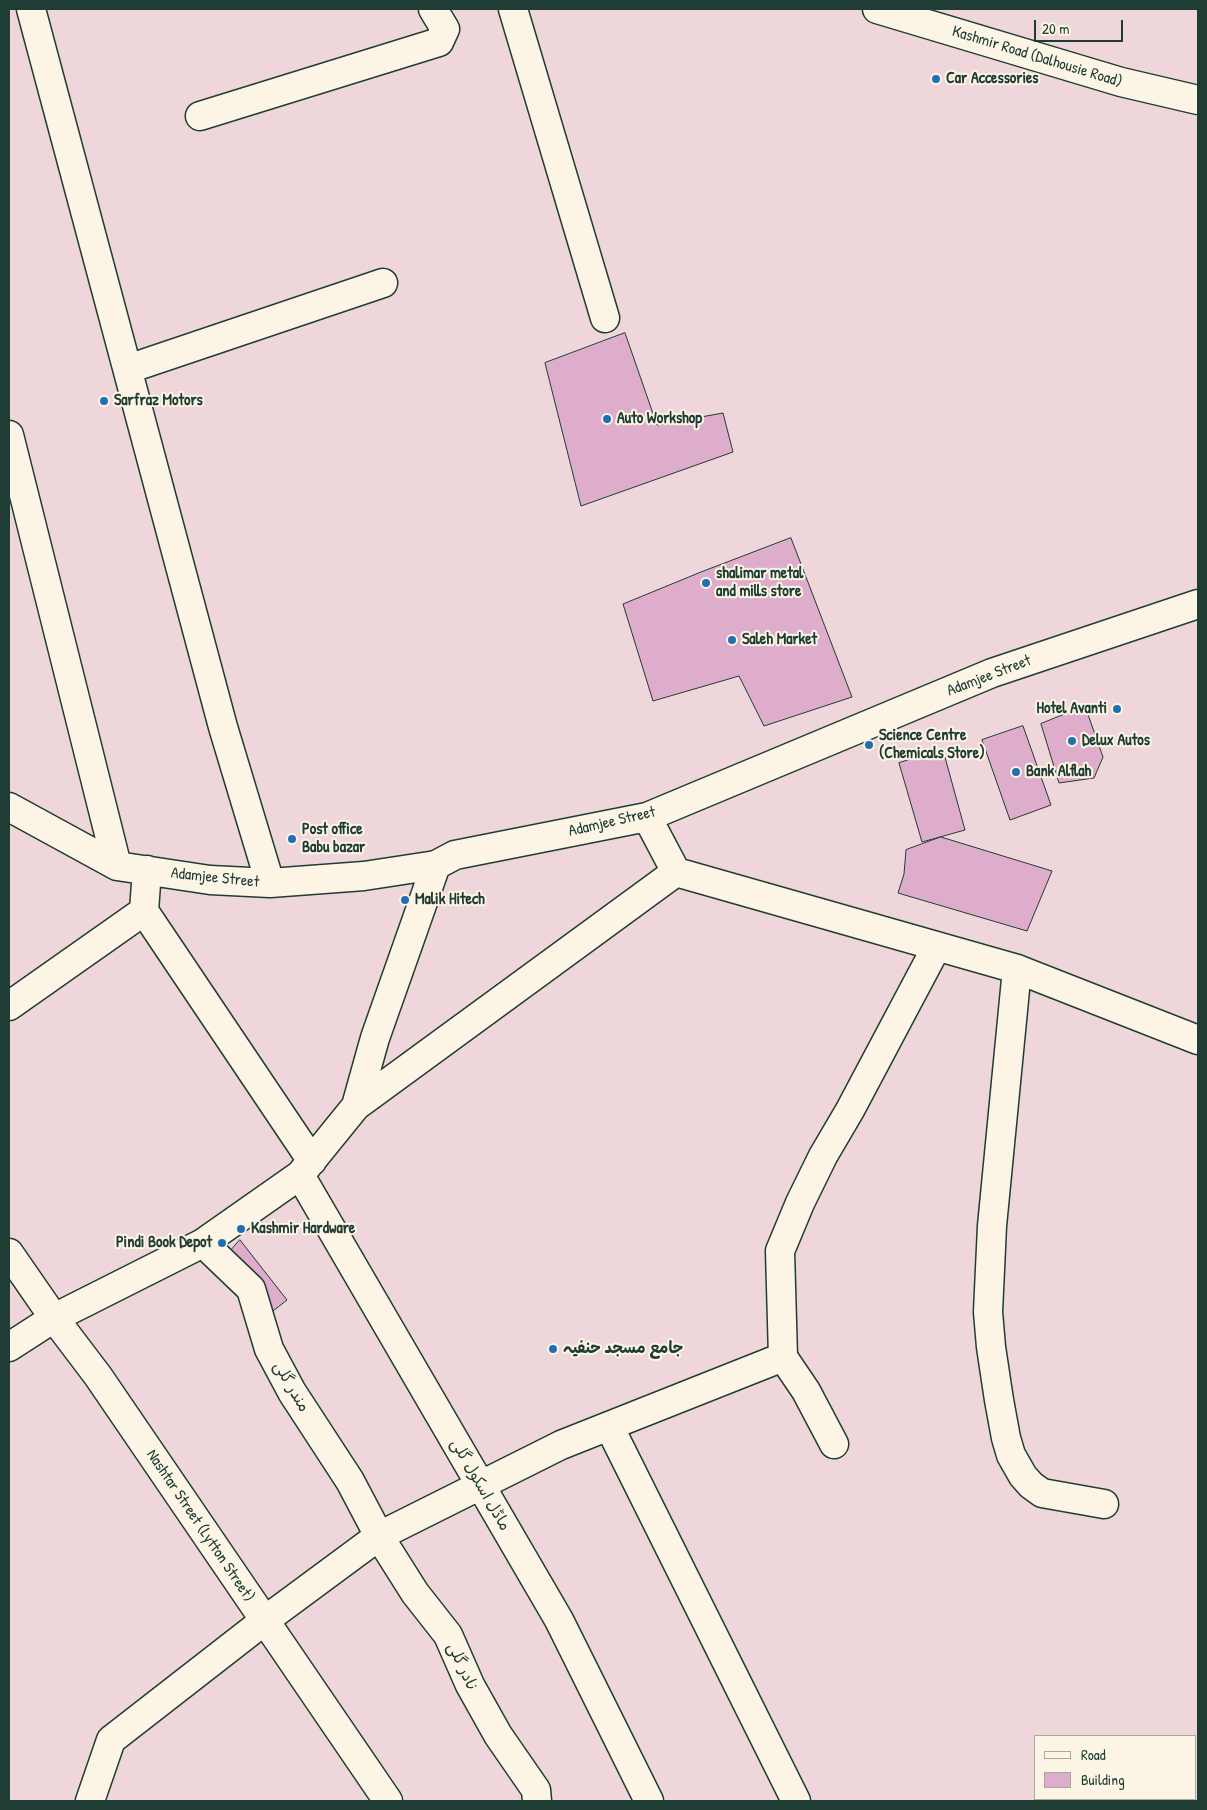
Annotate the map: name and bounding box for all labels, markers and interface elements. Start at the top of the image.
scale bar [1037,10,1126,42]
text: 20 m [1042,18,1069,39]
street label: Kashmir Road (Dalhousie Road) [950,22,1124,92]
place label: Car Accessories [946,69,1039,89]
marker: Car Accessories [930,73,942,85]
place label: Sarfraz Motors [114,391,203,411]
marker: Sarfraz Motors [98,395,110,407]
place label: Auto Workshop [617,409,702,429]
marker: Auto Workshop [601,413,613,425]
place label: shalimar metal and mills store [716,564,803,602]
marker: shalimar metal and mills store [700,577,712,589]
place label: Saleh Market [742,630,817,650]
marker: Saleh Market [726,634,738,646]
street label: Adamjee Street [944,651,1034,701]
place label: Hotel Avanti [1036,699,1107,719]
marker: Hotel Avanti [1111,703,1123,715]
place label: Science Centre (Chemicals Store) [879,726,985,764]
place label: Delux Autos [1082,731,1150,751]
marker: Delux Autos [1066,735,1078,747]
marker: Science Centre (Chemicals Store) [863,739,875,751]
place label: Bank Alflah [1026,762,1091,782]
marker: Bank Alflah [1010,766,1022,778]
street label: Adamjee Street [567,803,657,841]
place label: Post office Babu bazar [302,820,365,858]
marker: Post office Babu bazar [286,833,298,845]
street label: Adamjee Street [170,864,260,892]
place label: Malik Hitech [415,890,485,910]
marker: Malik Hitech [399,894,411,906]
place label: Kashmir Hardware [251,1219,355,1239]
marker: Kashmir Hardware [235,1223,247,1235]
place label: Pindi Book Depot [116,1233,212,1253]
marker: Pindi Book Depot [216,1237,228,1249]
place label: جامع مسجد حنفیہ [563,1339,683,1359]
marker: جامع مسجد حنفیہ [547,1343,559,1355]
street label: مندر گلی [269,1358,313,1416]
street label: ماڈل اسکول گلی [446,1436,514,1534]
street label: Nashtar Street (Lytton Street) [142,1446,258,1606]
street label: نادر گلی [443,1640,481,1694]
legend [1034,1735,1197,1800]
text: Road [1081,1744,1106,1765]
text: Building [1081,1769,1125,1790]

